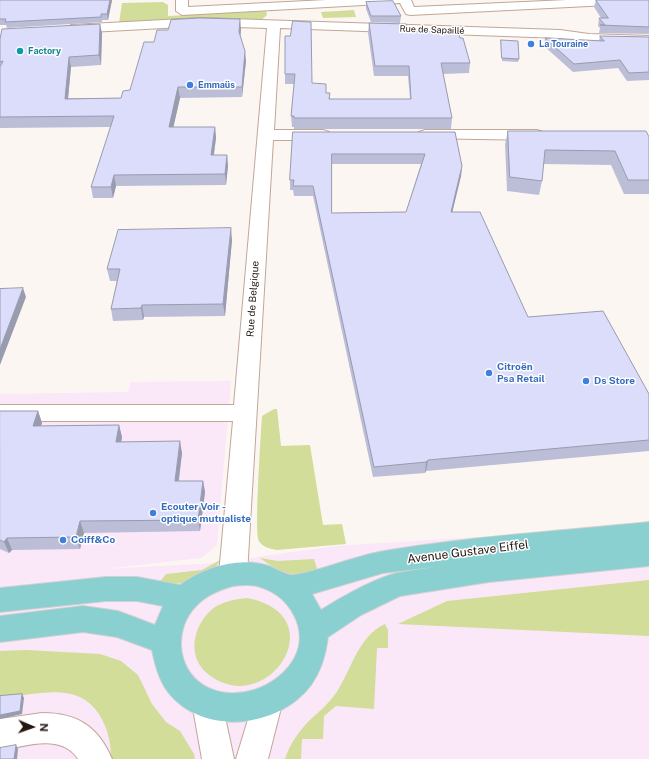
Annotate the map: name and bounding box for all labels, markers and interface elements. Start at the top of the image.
street label: Rue de Sapaillé [399,23,465,37]
marker: La Touraine [526,39,536,49]
place label: La Touraine [539,39,588,49]
marker: Factory [15,46,25,56]
place label: Factory [28,46,61,56]
marker: Emmaüs [185,80,195,90]
place label: Emmaüs [198,80,235,90]
street label: Rue de Belgique [244,261,262,337]
place label: Citroën Psa Retail [497,361,545,384]
marker: Citroën Psa Retail [484,368,494,378]
place label: Ds Store [594,375,635,387]
marker: Ds Store [581,376,591,386]
place label: Ecouter Voir - optique mutualiste [161,501,251,524]
marker: Ecouter Voir - optique mutualiste [148,508,158,518]
place label: Coiff&Co [71,534,115,546]
marker: Coiff&Co [58,535,68,545]
street label: Avenue Gustave Eiffel [406,537,530,567]
north arrow [12,707,52,747]
text: N [38,723,50,732]

